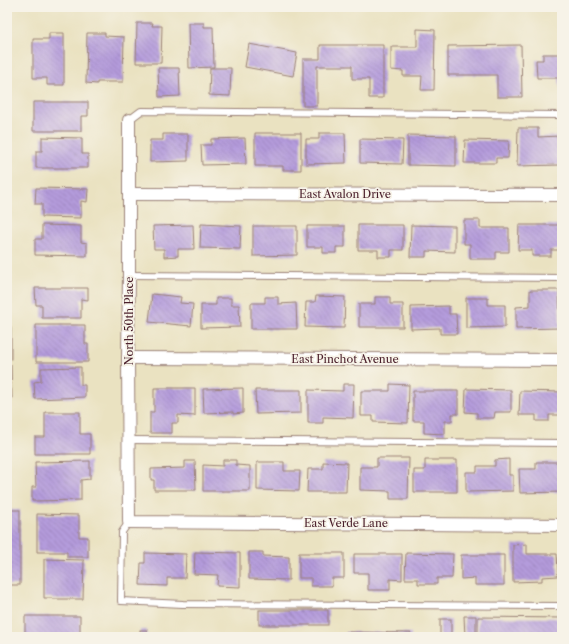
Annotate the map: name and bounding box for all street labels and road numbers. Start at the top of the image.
street label: East Avalon Drive [299,187,391,201]
street label: North 50th Place [122,277,136,365]
street label: East Pinchot Avenue [291,352,399,366]
street label: East Verde Lane [304,516,388,530]

